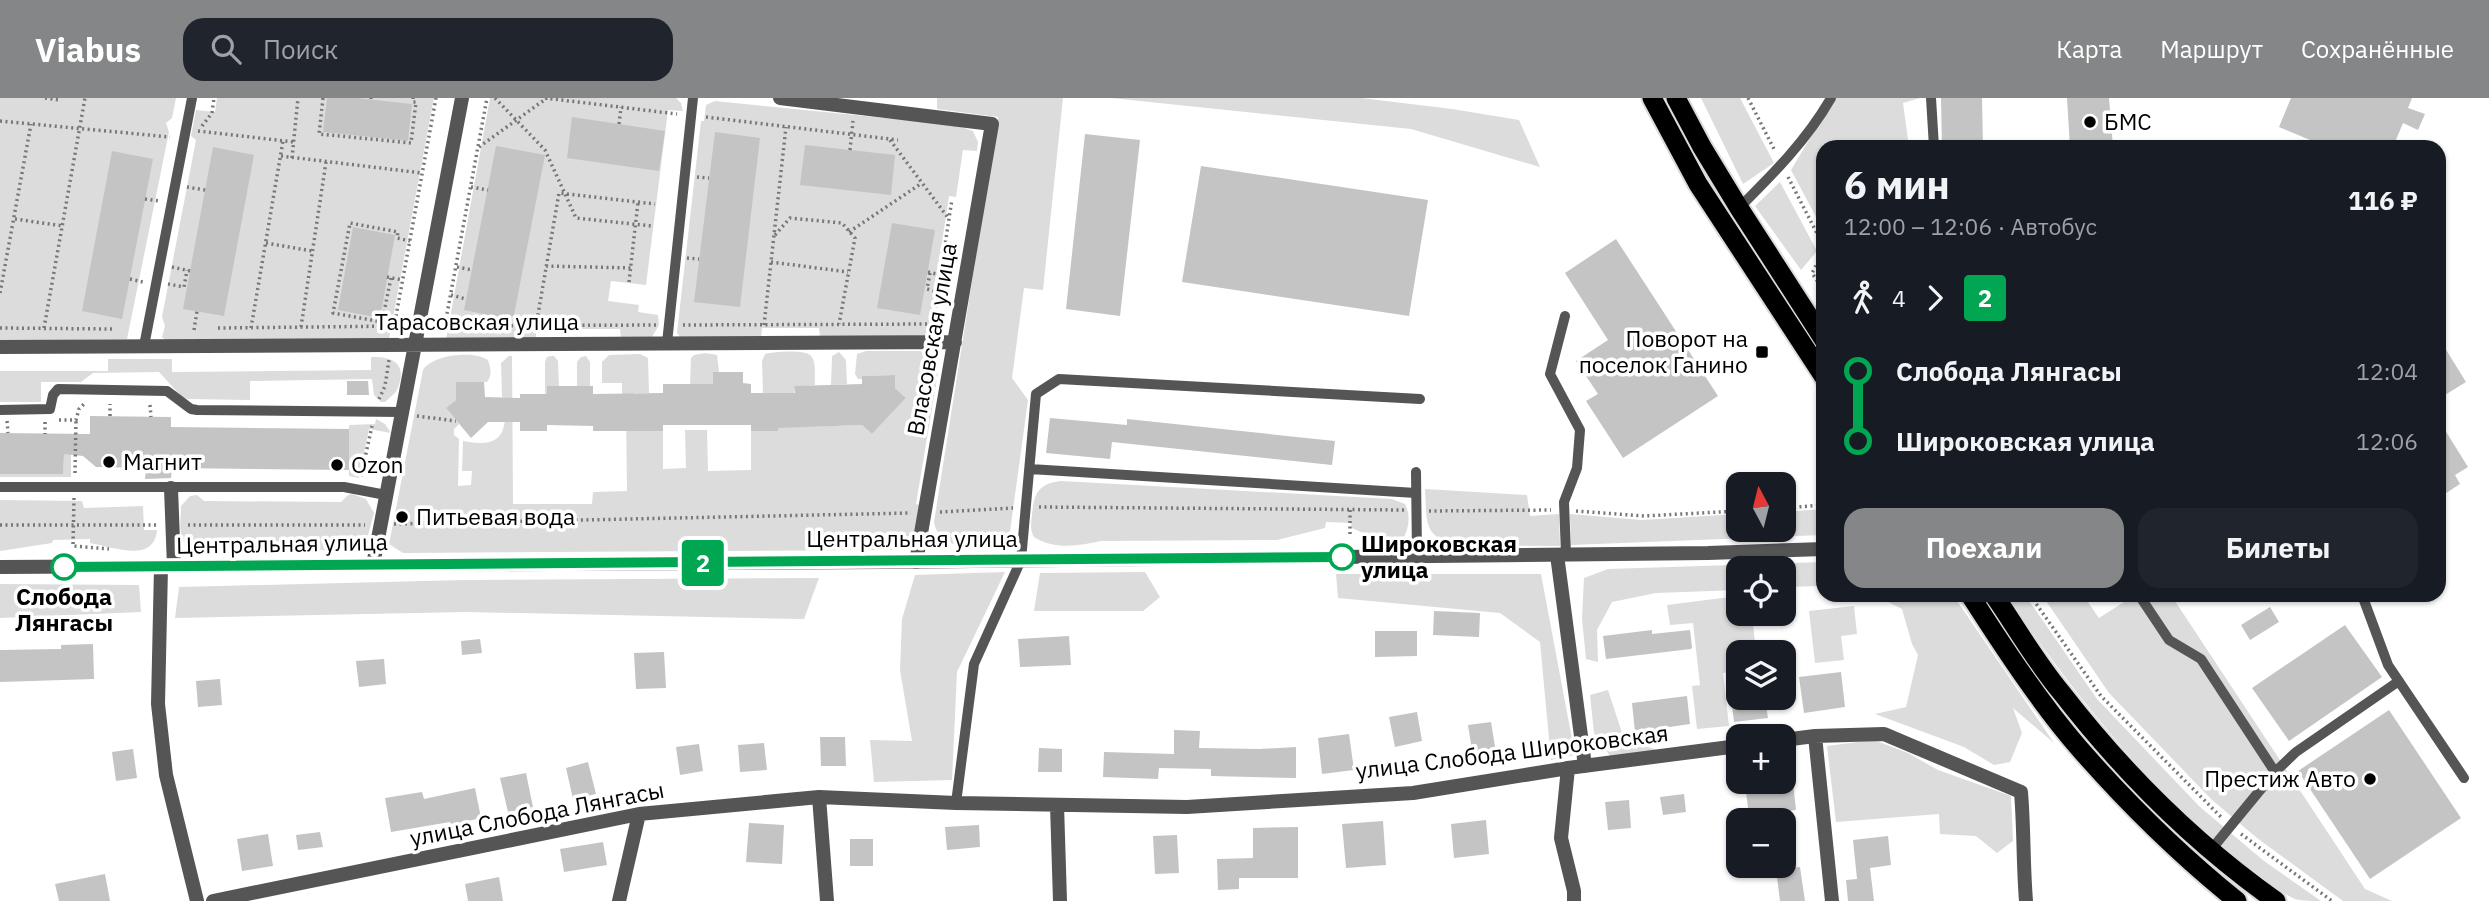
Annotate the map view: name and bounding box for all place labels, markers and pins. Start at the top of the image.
place label: БМС [2104,106,2152,136]
marker: БМС [2082,114,2098,130]
place label: Поворот на поселок Ганино [1579,323,1748,379]
marker: Поворот на поселок Ганино [1754,344,1770,360]
place label: Магнит [123,446,202,476]
place label: Ozon [351,449,404,479]
marker: Магнит [101,454,117,470]
marker: Ozon [329,457,345,473]
place label: Питьевая вода [416,501,575,531]
marker: Питьевая вода [394,509,410,525]
place label: Широковская улица [1361,528,1517,584]
marker: Широковская улица [1329,544,1355,570]
marker: Слобода Лянгасы [51,554,77,580]
place label: Слобода Лянгасы [15,581,113,637]
place label: Престиж Авто [2204,763,2356,793]
marker: Престиж Авто [2362,771,2378,787]

